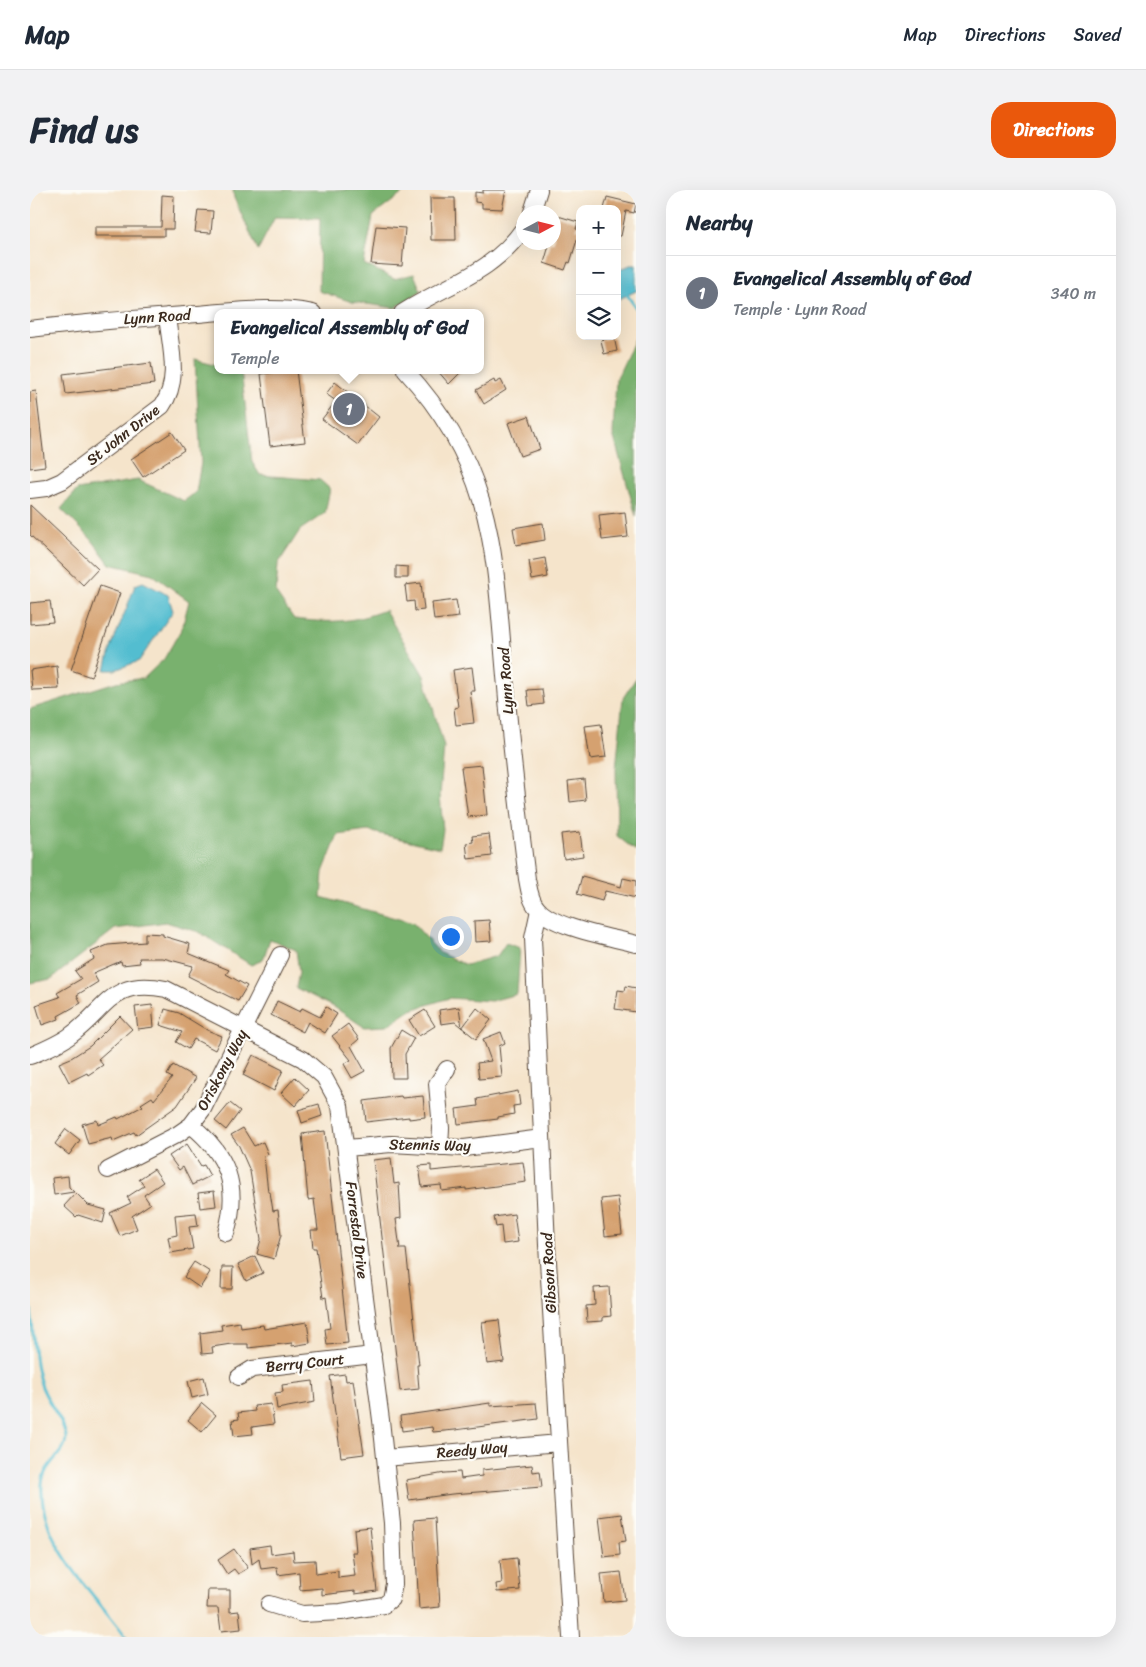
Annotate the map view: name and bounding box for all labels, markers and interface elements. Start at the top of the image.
text: Map [25,14,69,56]
text: Map [904,19,937,51]
text: Directions [965,19,1046,51]
text: Saved [1074,19,1121,51]
text: Find us [30,99,138,161]
button: Directions [991,102,1116,158]
text: Nearby [686,204,752,242]
north arrow [516,205,561,250]
map controls [576,205,621,340]
button: + [576,205,621,250]
button: − [576,250,621,295]
text: Evangelical Assembly of God [733,262,971,295]
text: 1 [699,279,705,308]
text: 340 m [1051,279,1096,308]
button: layers [576,295,621,340]
text: Temple · Lynn Road [733,295,866,324]
street label: Lynn Road [123,302,192,332]
popup [214,309,484,374]
text: Evangelical Assembly of God [230,311,468,344]
text: Temple [230,344,279,373]
pin: 1 [333,390,365,428]
street label: St John Drive [80,398,166,472]
street label: Lynn Road [491,646,521,715]
your location [438,924,464,950]
street label: Oriskony Way [190,1024,255,1115]
street label: Stennis Way [389,1131,471,1159]
street label: Forrestal Drive [338,1180,376,1281]
street label: Gibson Road [534,1231,564,1314]
street label: Berry Court [264,1346,346,1380]
street label: Reedy Way [435,1434,509,1466]

